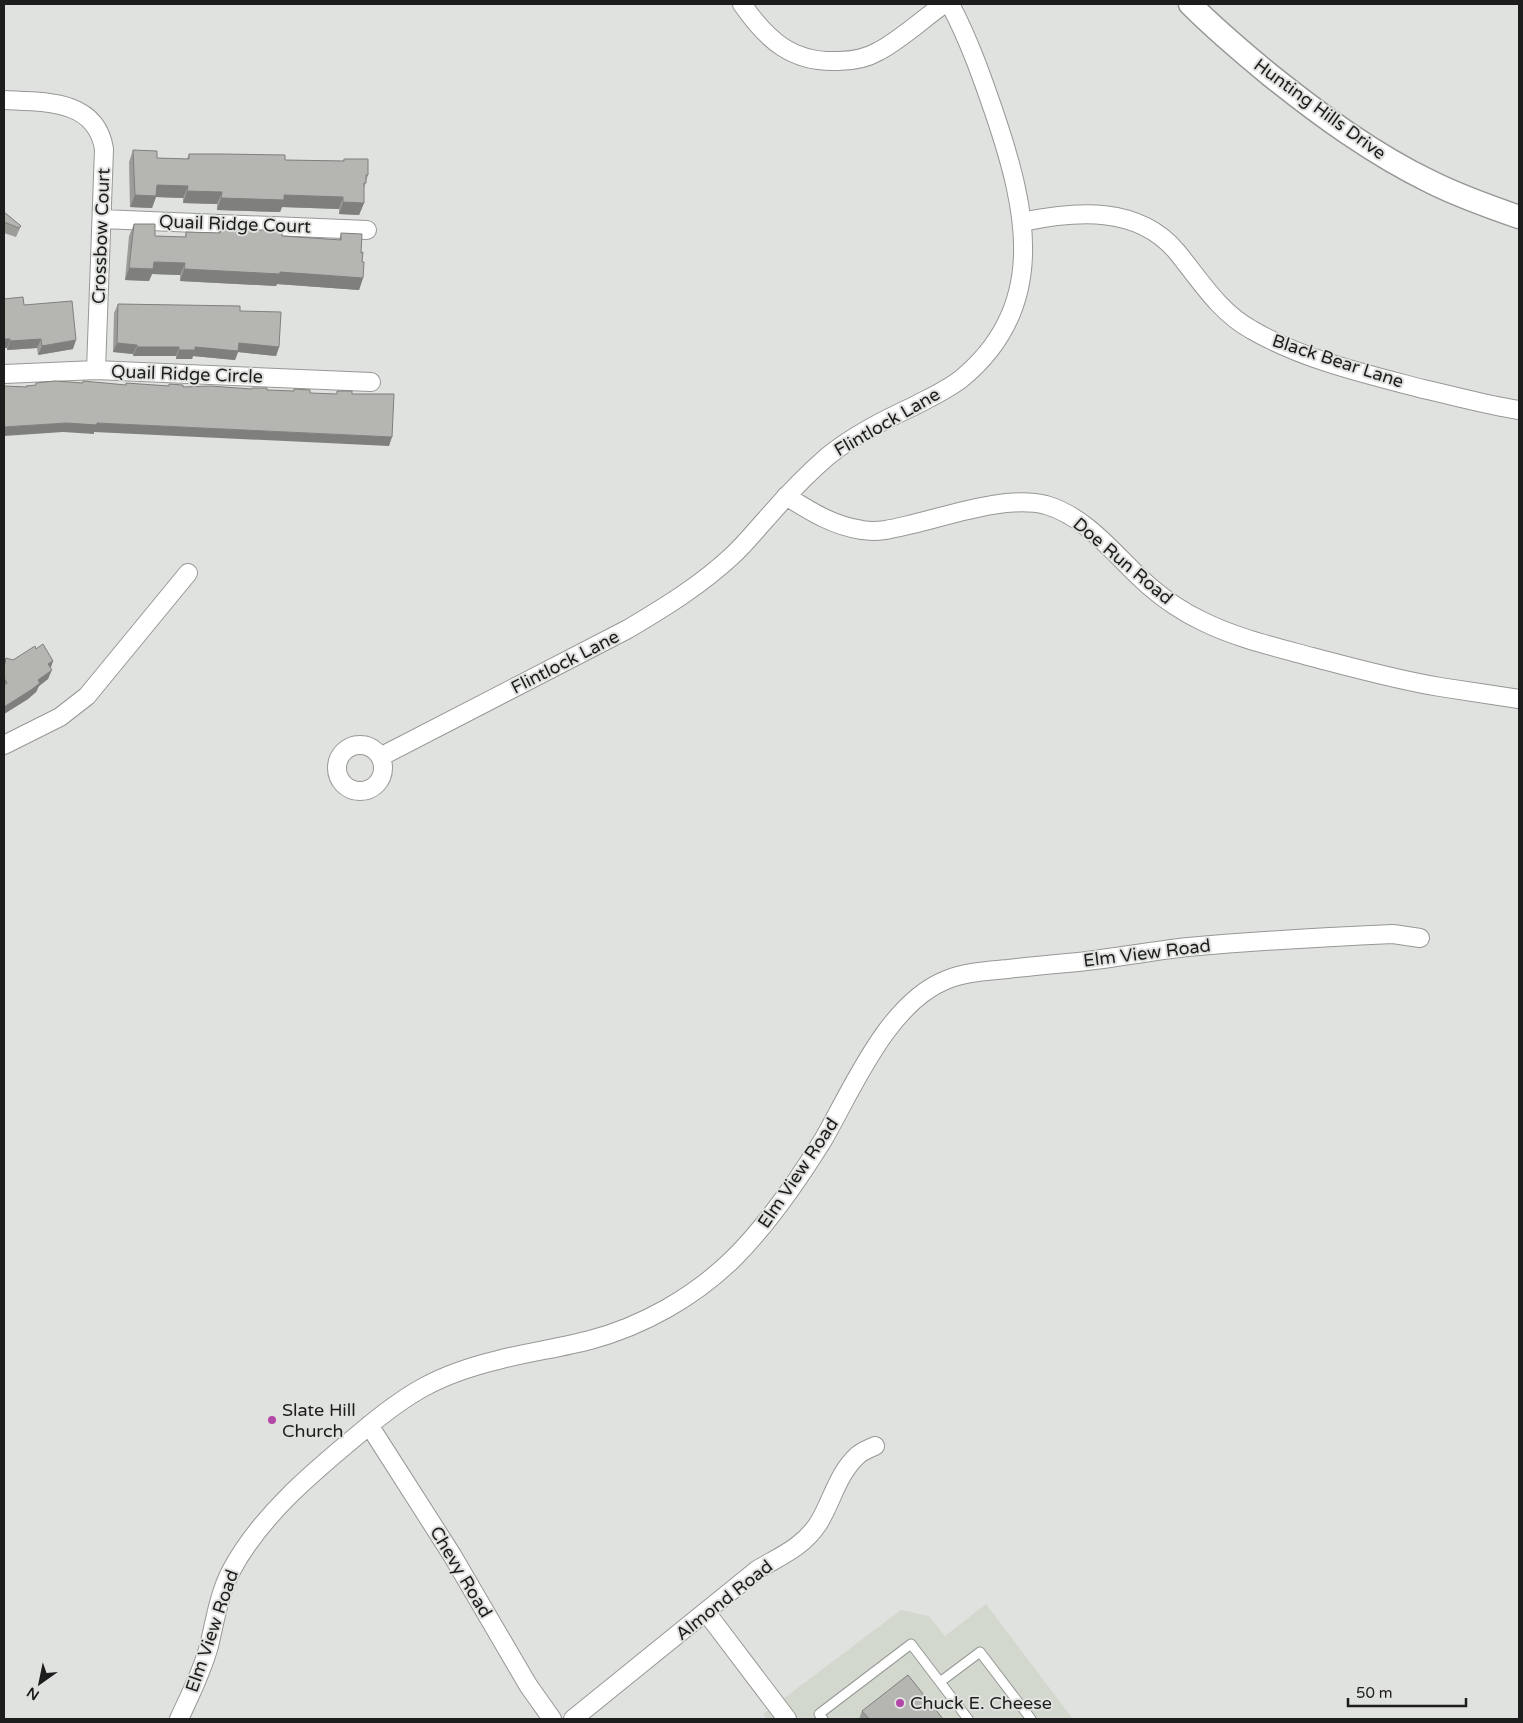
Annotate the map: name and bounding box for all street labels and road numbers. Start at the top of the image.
street label: Hunting Hills Drive [1250,54,1390,164]
street label: Crossbow Court [88,167,114,304]
street label: Quail Ridge Court [159,210,311,238]
street label: Black Bear Lane [1269,329,1407,393]
street label: Quail Ridge Circle [111,360,263,388]
street label: Flintlock Lane [830,383,944,461]
street label: Doe Run Road [1069,513,1177,609]
street label: Flintlock Lane [507,625,623,699]
street label: Elm View Road [1082,934,1212,972]
street label: Elm View Road [753,1114,843,1232]
street label: Chevy Road [425,1522,497,1622]
street label: Almond Road [671,1555,777,1645]
street label: Elm View Road [181,1567,243,1695]

